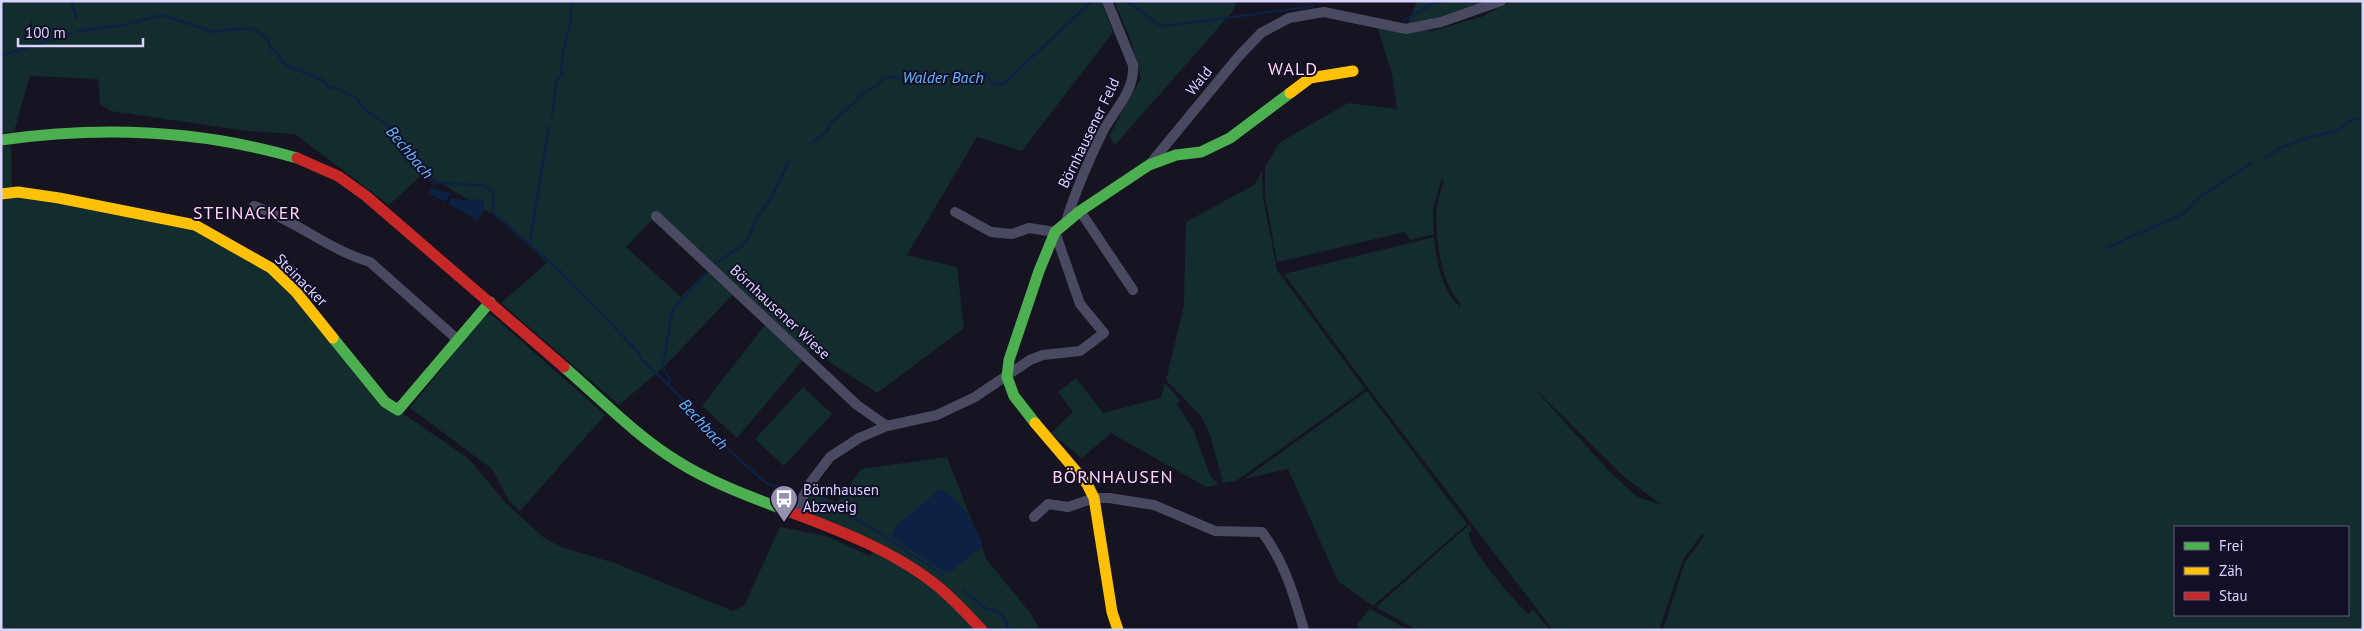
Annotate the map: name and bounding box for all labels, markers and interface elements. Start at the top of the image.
scale bar [18,15,142,47]
text: 100 m [25,23,66,42]
district label: WALD [1268,57,1318,80]
street label: Wald [1181,62,1216,99]
water label: Walder Bach [902,67,984,87]
street label: Börnhausener Feld [1054,74,1124,191]
water label: Bechbach [382,122,438,182]
district label: STEINACKER [193,201,301,224]
street label: Steinacker [271,249,332,310]
street label: Börnhausener Wiese [726,260,835,363]
water label: Bechbach [675,394,733,454]
district label: BÖRNHAUSEN [1052,465,1174,488]
place label: Börnhausen Abzweig [803,480,879,516]
bus stop icon: Börnhausen Abzweig [769,484,799,523]
legend [2174,526,2349,616]
text: Frei [2219,536,2244,555]
text: Zäh [2219,561,2243,580]
text: Stau [2219,586,2248,605]

